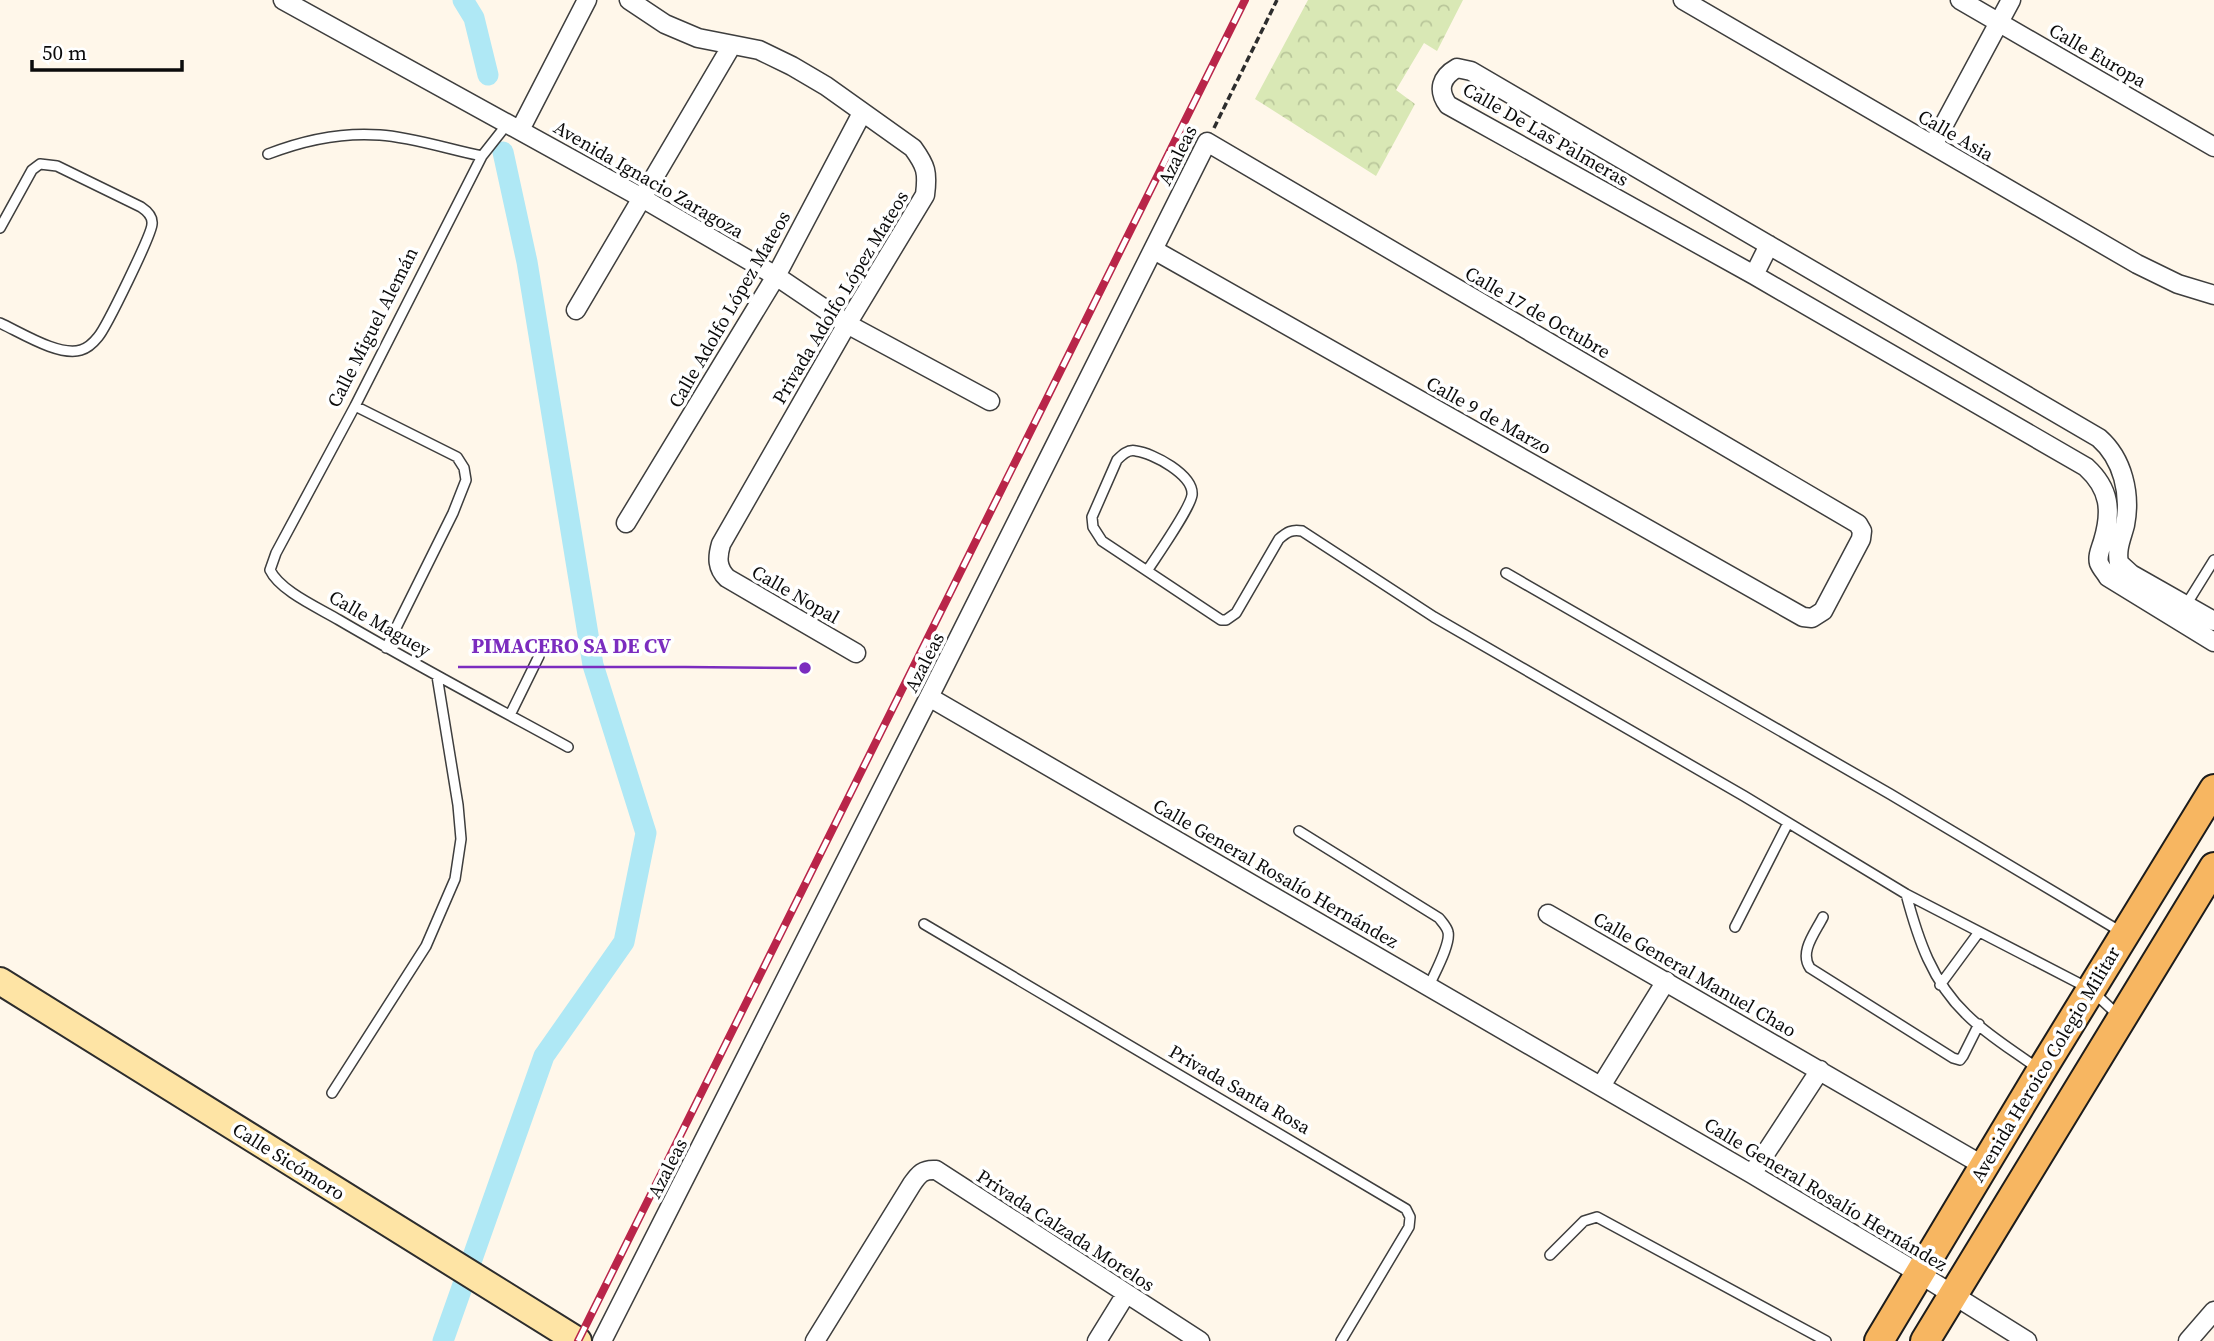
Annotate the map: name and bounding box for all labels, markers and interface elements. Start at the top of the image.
street label: Calle Europa [2045,17,2152,93]
scale bar [32,28,182,72]
text: 50 m [42,38,87,67]
street label: Calle De Las Palmeras [1458,76,1634,192]
street label: Calle Asia [1913,103,1999,167]
street label: Avenida Ignacio Zaragoza [549,114,749,244]
street label: Azaleas [1151,121,1203,189]
street label: Privada Adolfo López Mateos [766,185,914,409]
street label: Calle Adolfo López Mateos [662,206,796,412]
street label: Calle Miguel Alemán [320,243,424,411]
street label: Calle 17 de Octubre [1461,260,1615,364]
street label: Calle 9 de Marzo [1422,370,1556,460]
street label: Calle Nopal [747,558,845,630]
street label: Calle Maguey [324,583,436,663]
callout: PIMACERO SA DE CV [458,625,685,667]
street label: Azaleas [898,628,950,696]
text: PIMACERO SA DE CV [471,631,671,660]
street label: Calle General Rosalío Hernández [1149,792,1404,954]
street label: Calle General Manuel Chao [1589,905,1801,1043]
street label: Avenida Heroico Colegio Militar [1964,941,2126,1187]
street label: Privada Santa Rosa [1164,1038,1316,1140]
street label: Calle General Rosalío Hernández [1700,1111,1953,1277]
street label: Calle Sicómoro [228,1116,350,1206]
street label: Azaleas [641,1134,693,1202]
street label: Privada Calzada Morelos [972,1163,1160,1297]

